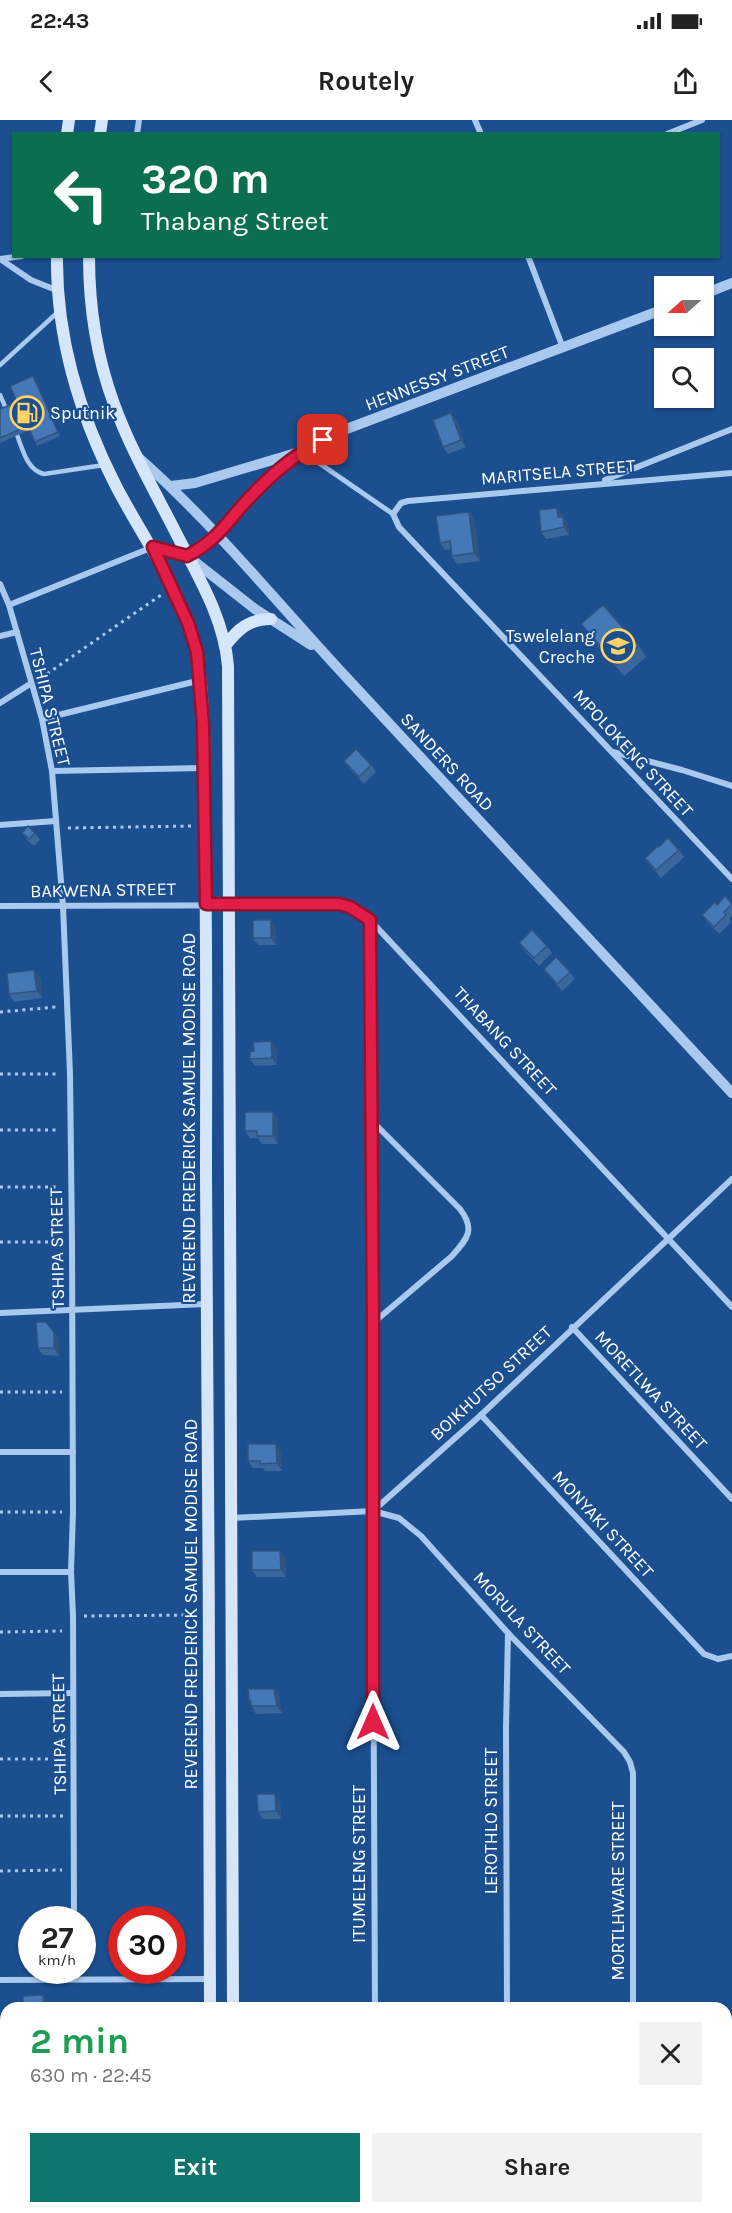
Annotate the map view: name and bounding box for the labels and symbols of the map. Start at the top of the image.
north arrow [654,276,714,336]
street label: HENNESSY STREET [362,340,512,416]
fuel station icon: Sputnik [9,395,45,431]
place label: Sputnik [50,402,115,424]
pin [297,414,348,465]
street label: MARITSELA STREET [480,454,636,490]
place label: Tswelelang Creche [506,625,595,668]
school or university icon: Tswelelang Creche [600,628,636,664]
street label: TSHIPA STREET [25,646,75,768]
street label: MPOLOKENG STREET [568,685,698,821]
street label: SANDERS ROAD [396,708,498,816]
street label: BAKWENA STREET [30,878,176,902]
street label: REVEREND FREDERICK SAMUEL MODISE ROAD [178,933,200,1303]
street label: THABANG STREET [449,982,561,1100]
street label: TSHIPA STREET [45,1187,69,1309]
street label: BOIKHUTSO STREET [426,1321,556,1445]
street label: MORETLWA STREET [590,1326,712,1454]
street label: REVEREND FREDERICK SAMUEL MODISE ROAD [180,1419,202,1789]
street label: MONYAKI STREET [548,1466,658,1582]
street label: MORULA STREET [469,1567,575,1679]
street label: TSHIPA STREET [47,1673,71,1795]
position arrow [341,1690,405,1754]
street label: LEROTHLO STREET [480,1748,502,1894]
street label: ITUMELENG STREET [348,1785,370,1943]
street label: MORTLHWARE STREET [607,1802,629,1980]
speed limit sign: 30 [108,1906,186,1984]

